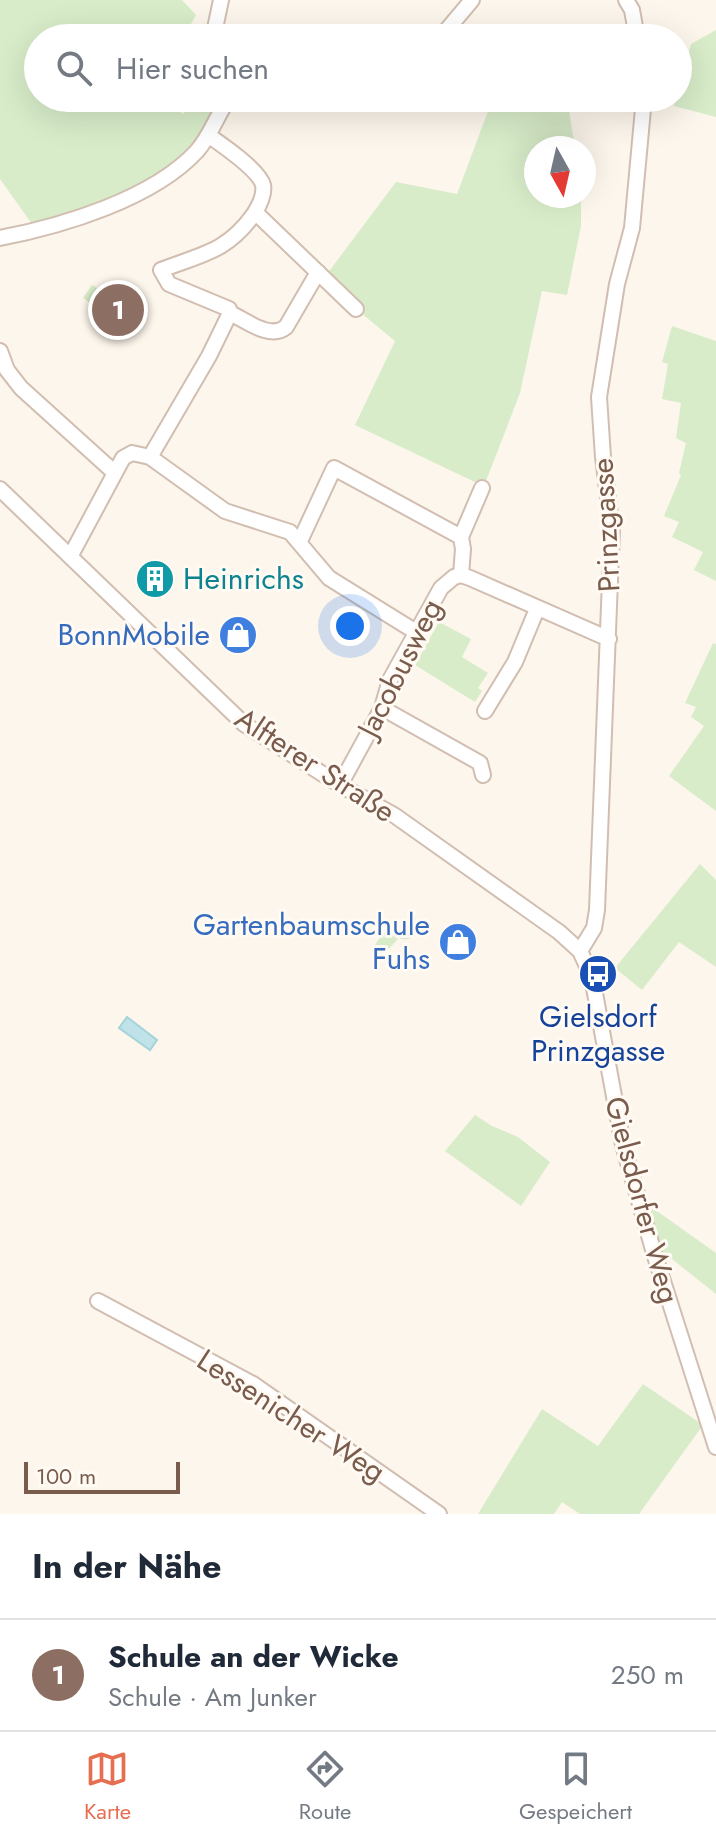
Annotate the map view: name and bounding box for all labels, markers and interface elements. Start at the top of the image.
search box [24,24,692,112]
icon: search [52,46,96,90]
text: Hier suchen [116,47,269,90]
north arrow [524,136,596,208]
pin: 1 [92,280,144,340]
street label: Prinzgasse [581,457,630,593]
place label: Heinrichs [183,557,304,600]
building icon: Heinrichs [134,558,176,600]
street label: Jacobusweg [345,591,453,748]
your location [330,606,370,646]
place label: BonnMobile [57,613,210,656]
shop icon: BonnMobile [217,614,259,656]
street label: Alfterer Straße [227,697,404,833]
place label: Gartenbaumschule Fuhs [193,903,430,980]
shop icon: Gartenbaumschule Fuhs [437,921,479,963]
bus stop icon: Gielsdorf Prinzgasse [577,953,619,995]
place label: Gielsdorf Prinzgasse [531,995,665,1072]
street label: Gielsdorfer Weg [594,1092,691,1308]
street label: Lessenicher Weg [189,1339,394,1493]
scale bar [24,1458,180,1494]
text: 100 m [36,1460,96,1492]
text: In der Nähe [32,1542,222,1591]
text: Schule an der Wicke [108,1635,399,1678]
text: 1 [51,1656,65,1694]
text: 250 m [611,1656,684,1694]
text: Schule · Am Junker [108,1678,317,1716]
tab: Karte [84,1747,131,1827]
tab: Route [299,1747,351,1827]
tab: Gespeichert [519,1747,632,1827]

